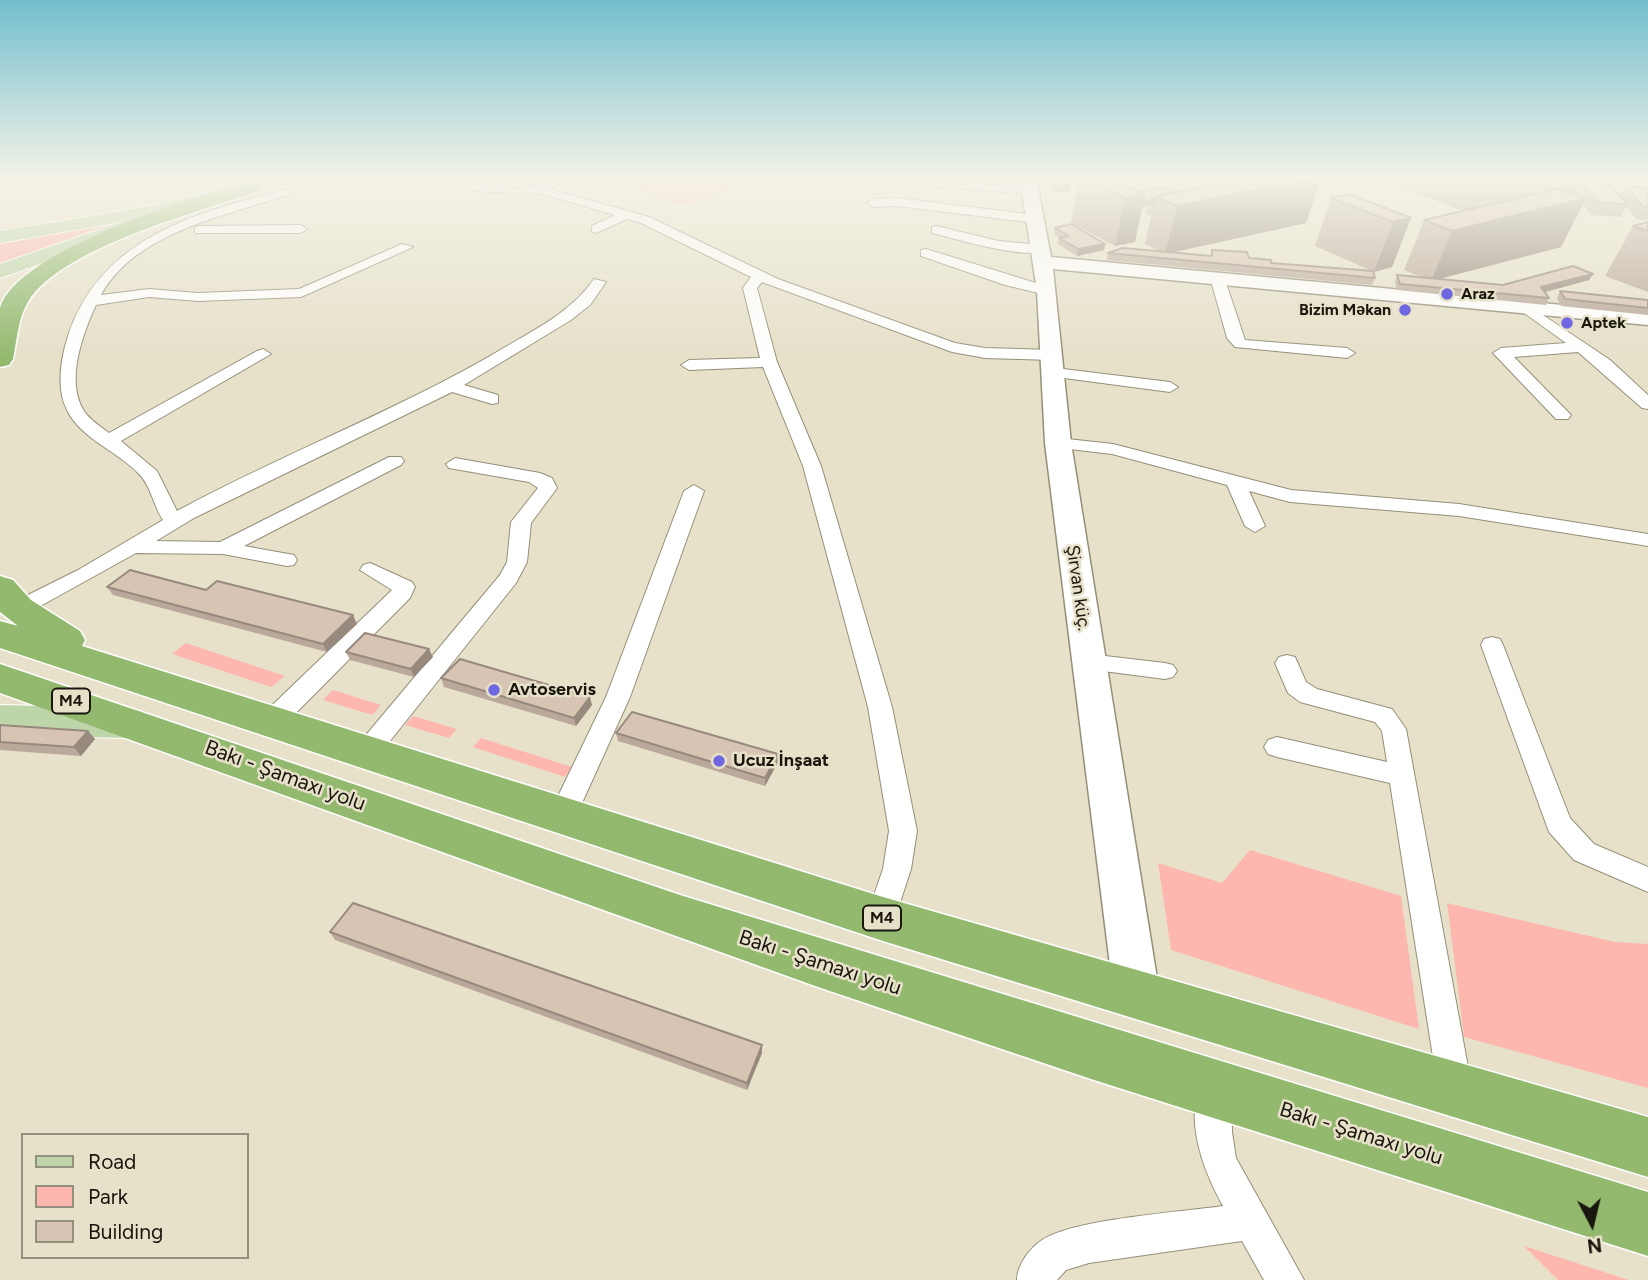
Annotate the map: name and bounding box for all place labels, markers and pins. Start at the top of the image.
place label: Araz [1461,284,1495,304]
marker: Araz [1439,286,1455,302]
place label: Bizim Məkan [1299,300,1391,320]
marker: Bizim Məkan [1397,302,1413,318]
place label: Aptek [1581,313,1626,333]
marker: Aptek [1559,315,1575,331]
place label: Avtoservis [508,679,596,701]
marker: Avtoservis [486,682,502,698]
place label: Ucuz İnşaat [733,750,829,772]
marker: Ucuz İnşaat [711,753,727,769]

